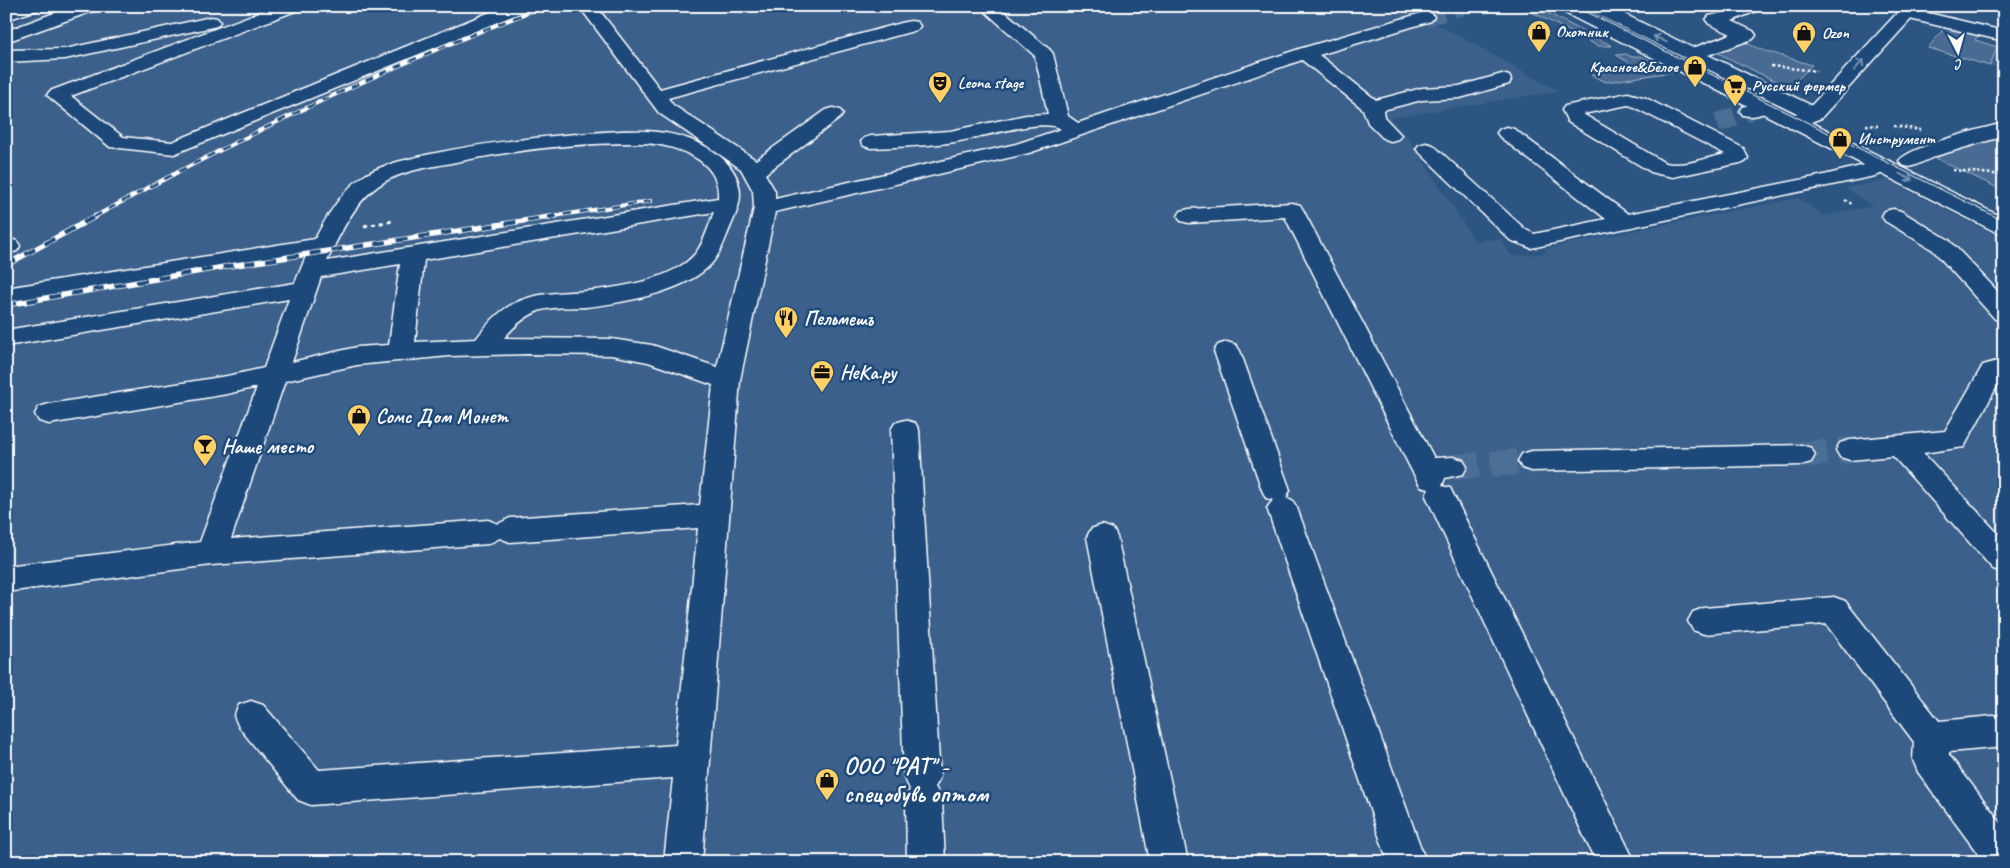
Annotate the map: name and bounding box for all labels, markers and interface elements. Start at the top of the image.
shop icon: Охотник [1526,19,1552,53]
shop icon: Ozon [1791,20,1817,54]
place label: Охотник [1556,22,1609,42]
place label: Ozon [1822,23,1849,43]
north arrow [1932,28,1982,78]
one-way arrow [1653,33,1668,43]
shop icon: Красное&Белое [1682,54,1708,88]
text: С [1953,56,1964,73]
place label: Красное&Белое [1589,57,1679,77]
one-way arrow [1853,58,1865,71]
theatre icon: Leona stage [927,70,953,104]
place label: Leona stage [958,73,1025,93]
supermarket icon: Русский фермер [1722,73,1748,107]
place label: Русский фермер [1752,76,1846,96]
shop icon: Инструмент [1827,126,1853,160]
place label: Инструмент [1858,129,1936,149]
one-way arrow [1898,173,1913,182]
restaurant icon: Пельмешъ [773,305,799,339]
place label: Пельмешъ [804,306,875,331]
office icon: НеКа.ру [809,359,835,393]
place label: НеКа.ру [840,360,898,385]
shop icon: Сомс Дом Монет [346,403,372,437]
place label: Сомс Дом Монет [376,404,509,429]
bar icon: Наше место [192,433,218,467]
place label: Наше место [222,434,315,459]
place label: ООО "РАТ" - спецобувь оптом [844,751,990,809]
shop icon: ООО "РАТ" - спецобувь оптом [814,767,840,801]

